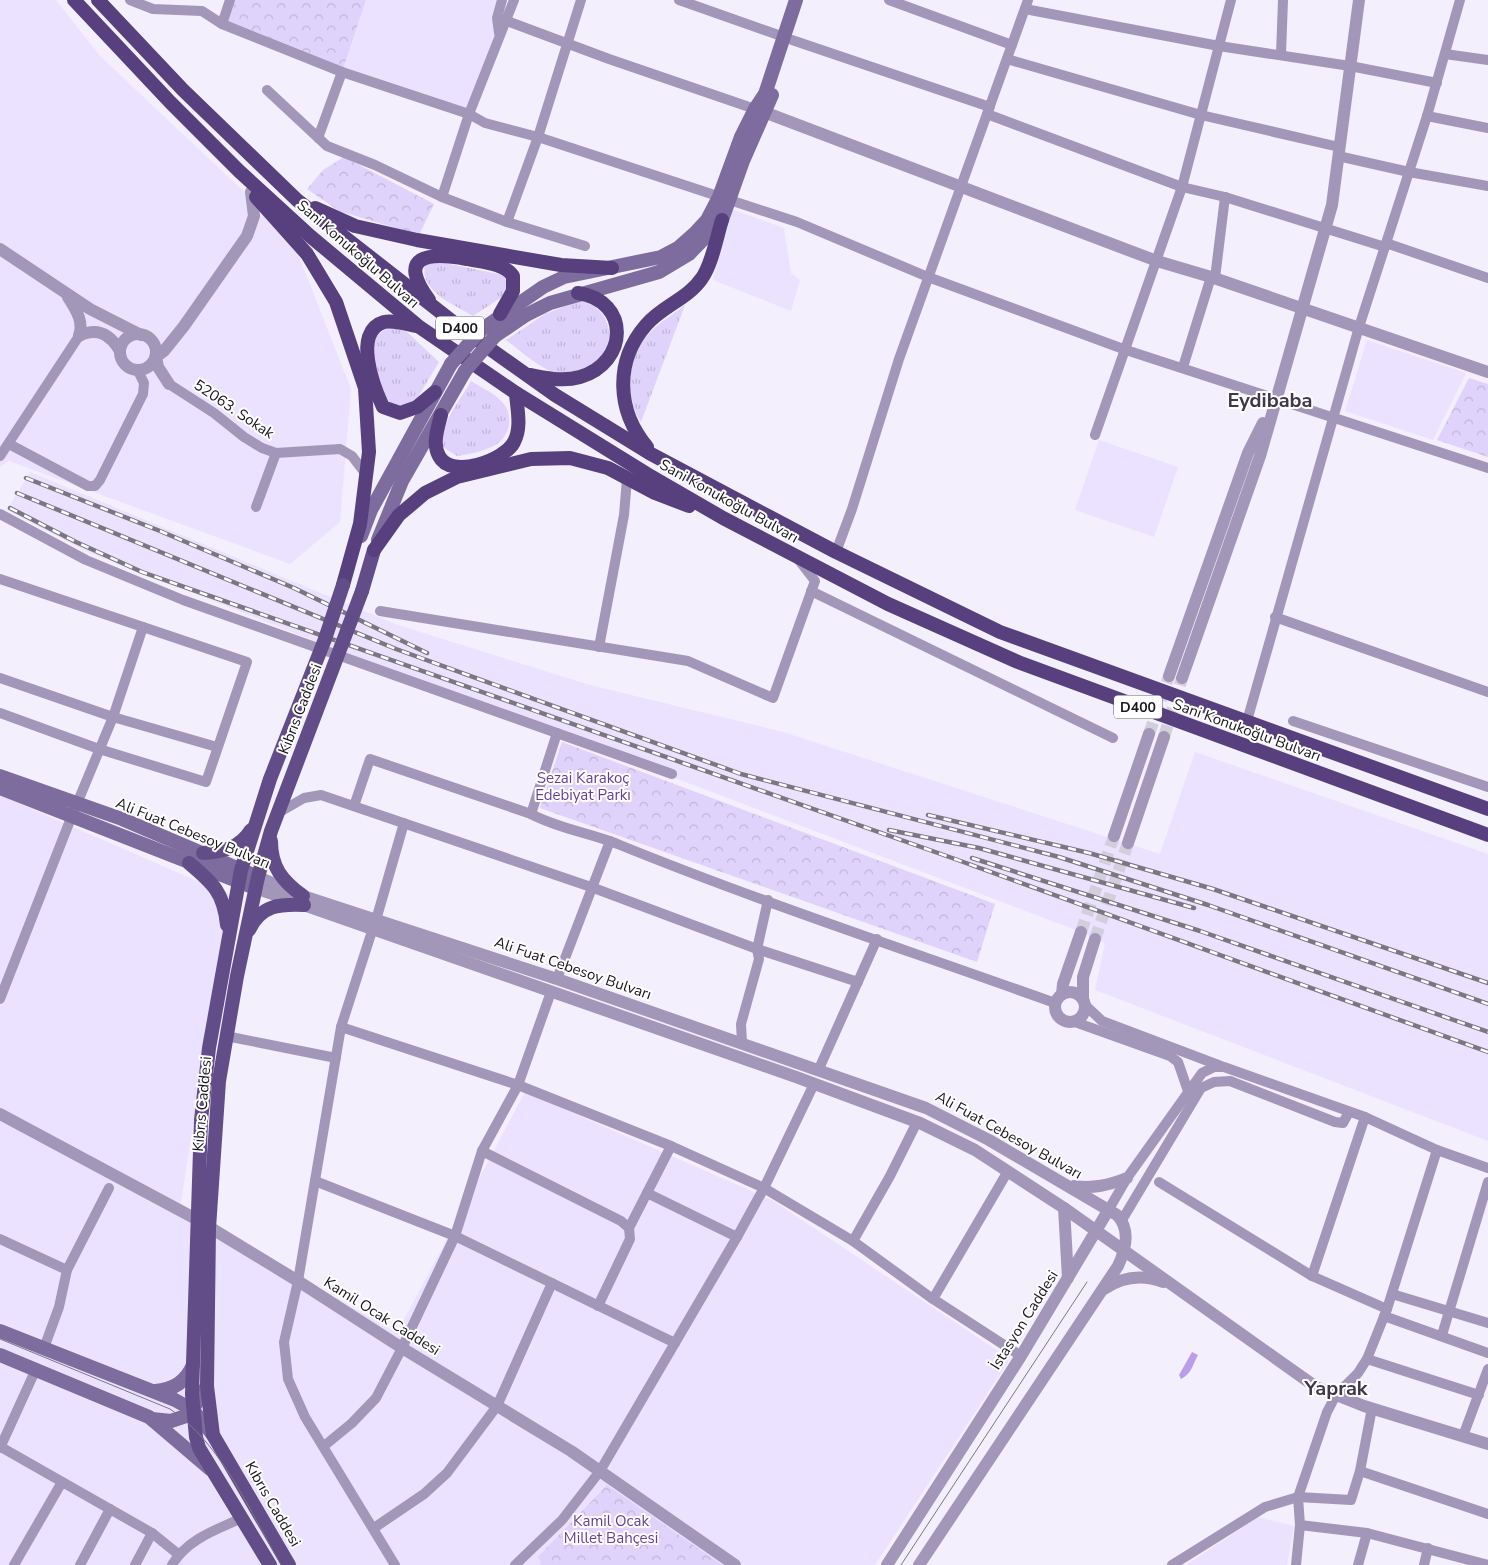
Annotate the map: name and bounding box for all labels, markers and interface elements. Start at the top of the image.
street label: Sani Konukoğlu Bulvarı [293,195,423,313]
road number: D400 [436,316,484,339]
street label: 52063. Sokak [190,375,278,443]
district label: Eydibaba [1227,387,1313,414]
street label: Sani Konukoğlu Bulvarı [656,454,802,548]
street label: Kıbrıs Caddesi [274,661,326,757]
street label: Sani Konukoğlu Bulvarı [1170,694,1324,766]
road number: D400 [1114,696,1162,719]
park label: Sezai Karakoç Edebiyat Parkı [535,768,631,805]
street label: Ali Fuat Cebesoy Bulvarı [113,793,273,873]
street label: Ali Fuat Cebesoy Bulvarı [492,932,654,1004]
street label: Kıbrıs Caddesi [188,1056,216,1152]
street label: Ali Fuat Cebesoy Bulvarı [932,1086,1086,1184]
street label: İstasyon Caddesi [985,1267,1063,1373]
street label: Kamil Ocak Caddesi [320,1272,444,1360]
district label: Yaprak [1303,1375,1369,1402]
street label: Kıbrıs Caddesi [240,1458,306,1550]
park label: Kamil Ocak Millet Bahçesi [564,1511,658,1548]

